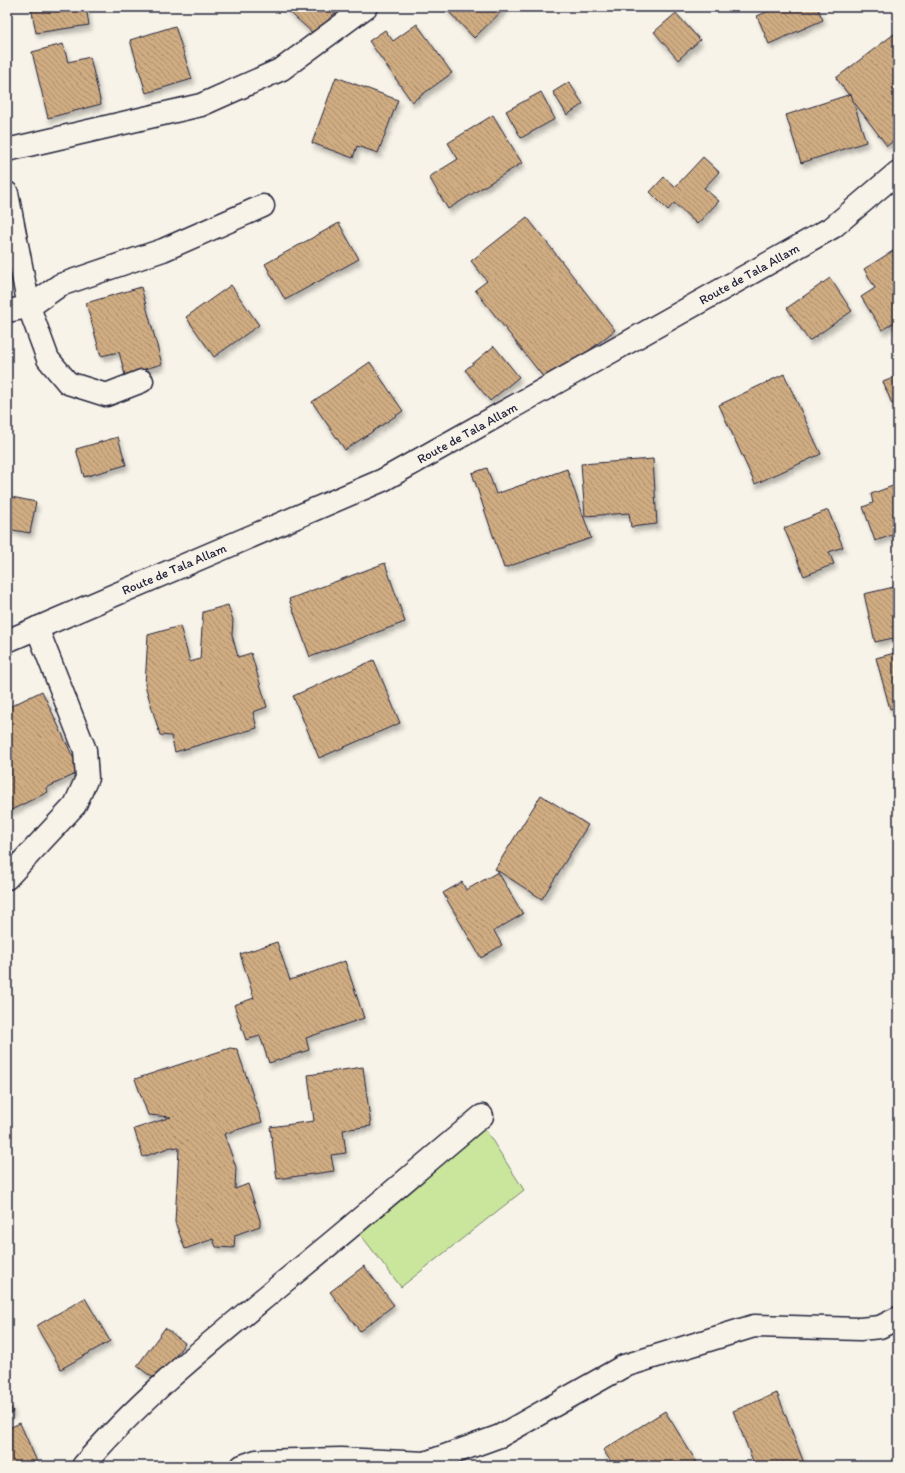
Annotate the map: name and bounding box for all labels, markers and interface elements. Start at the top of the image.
street label: Route de Tala Allam [696,240,802,308]
street label: Route de Tala Allam [414,399,520,467]
street label: Route de Tala Allam [119,540,229,598]

